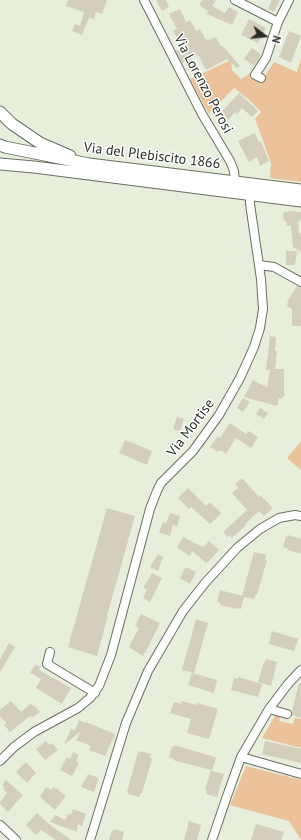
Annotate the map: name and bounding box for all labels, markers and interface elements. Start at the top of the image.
north arrow [245,16,285,56]
street label: Via Lorenzo Perosi [170,32,236,136]
text: N [269,34,284,45]
street label: Via del Plebiscito 1866 [83,139,221,173]
street label: Via Mortise [164,396,218,460]

